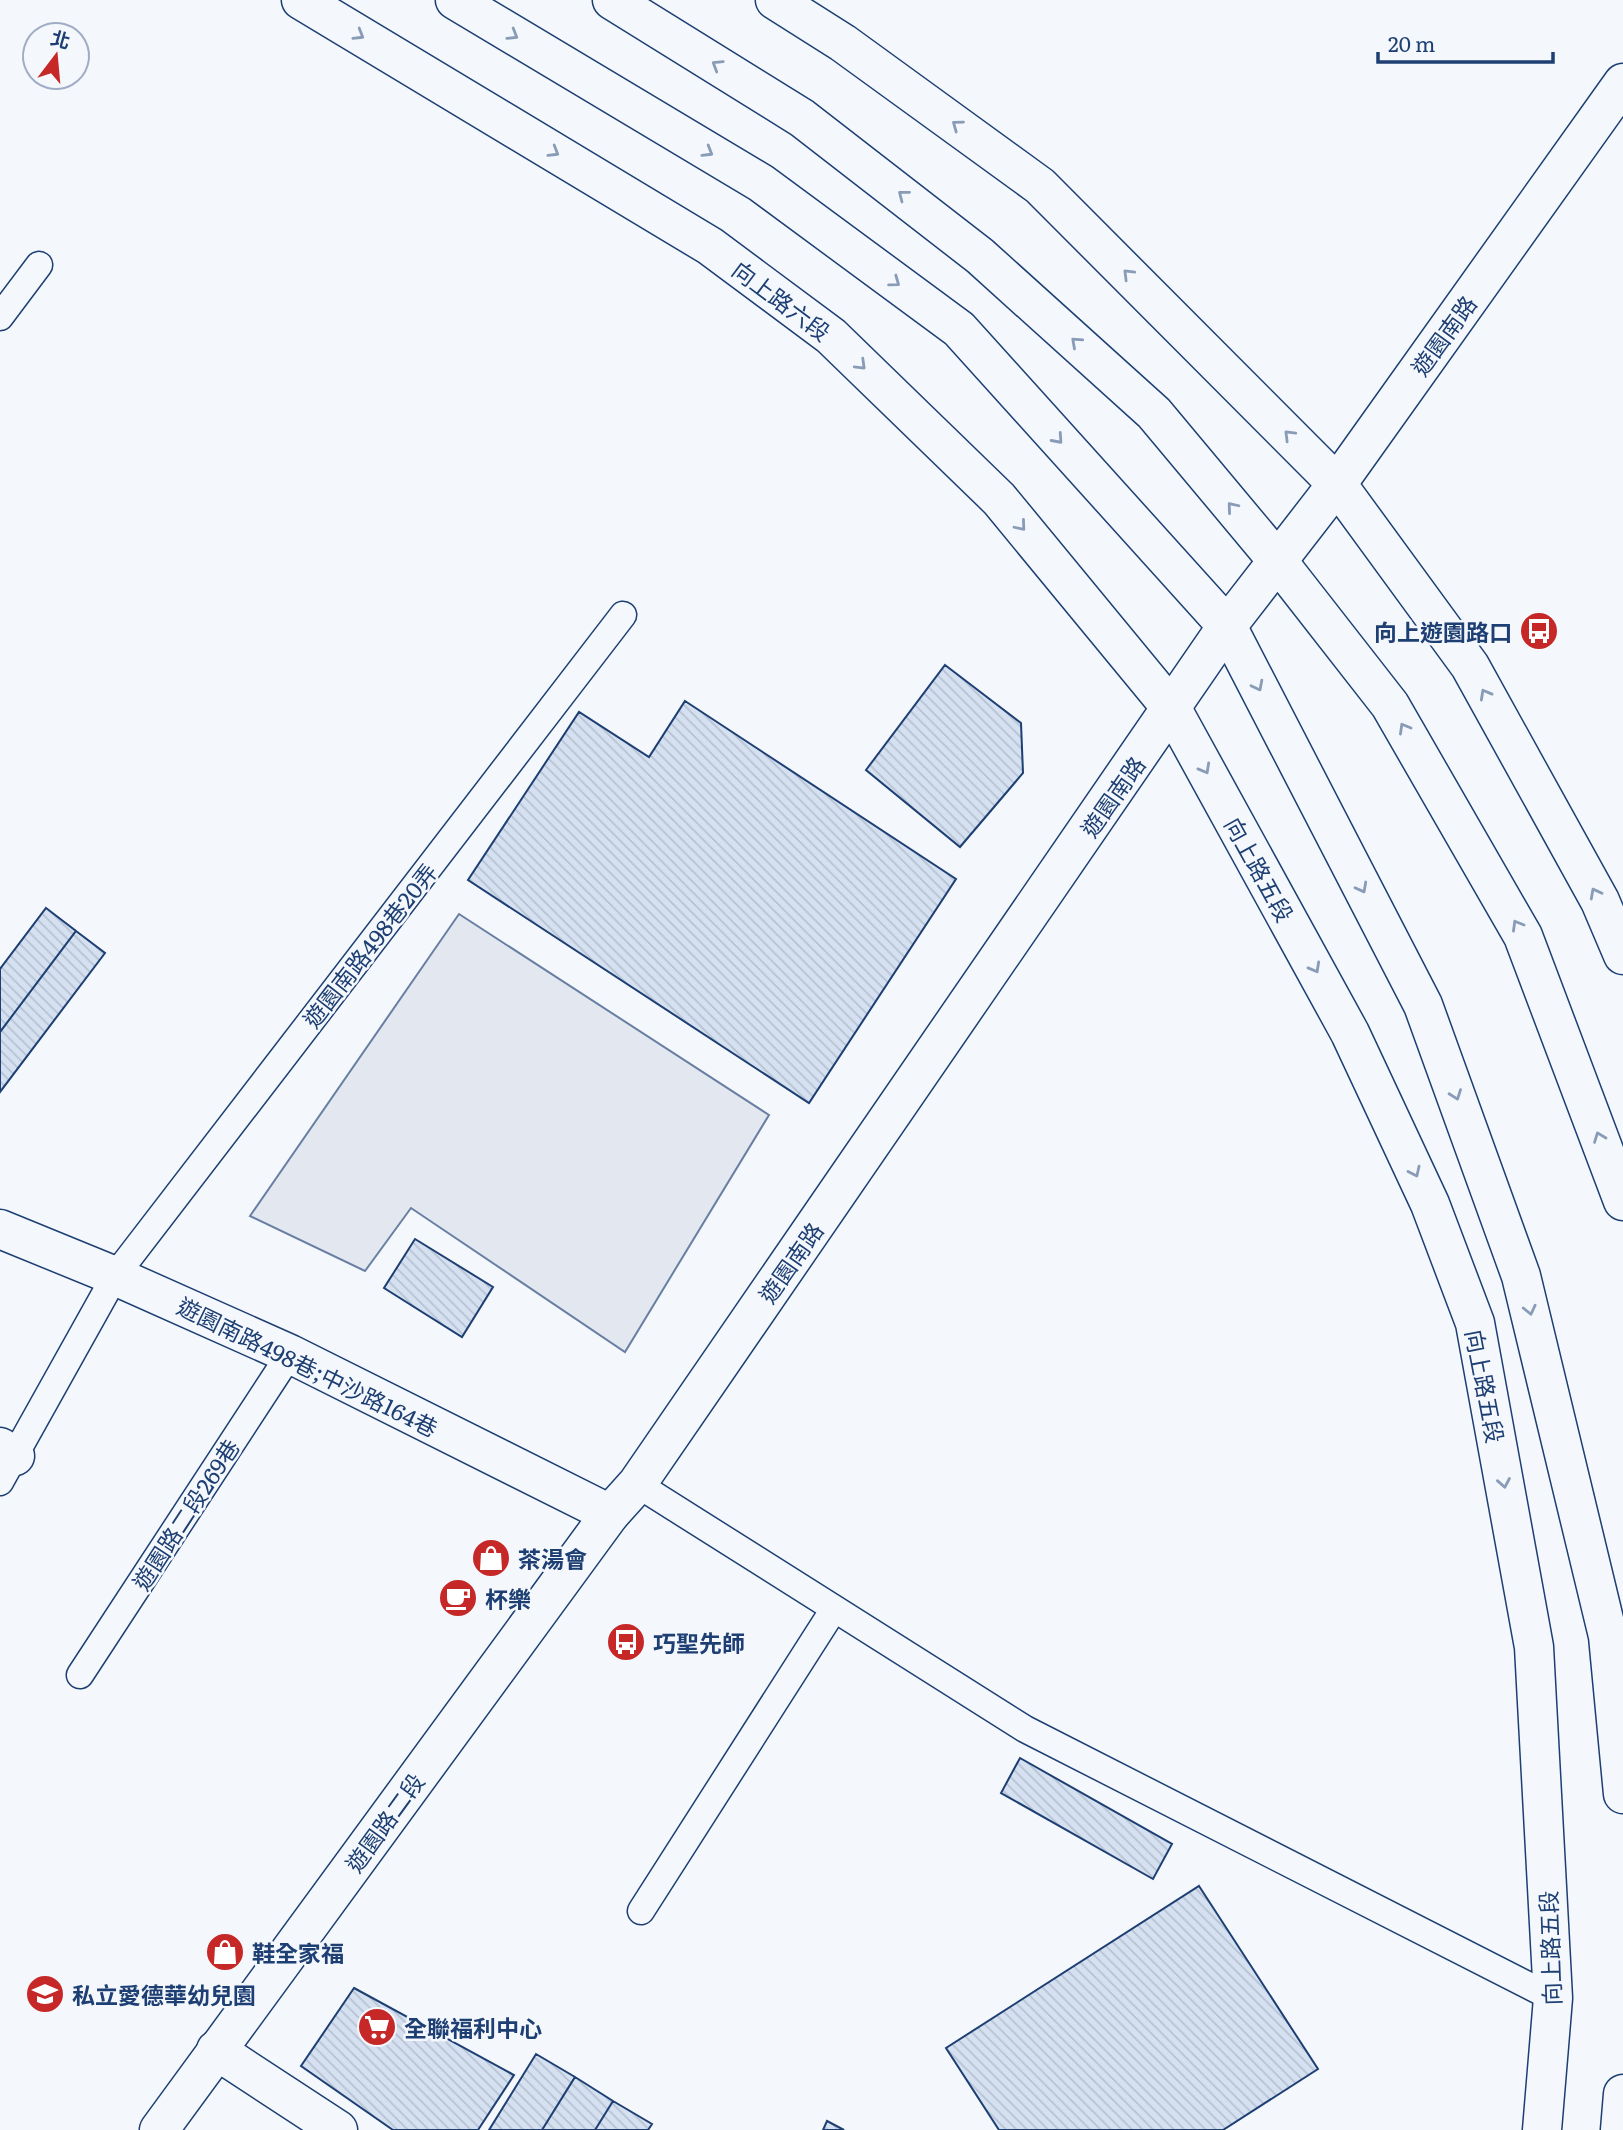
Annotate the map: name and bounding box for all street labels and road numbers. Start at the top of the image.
street label: 向上路六段 [726,252,838,348]
street label: 遊園南路 [1402,288,1484,382]
street label: 遊園南路 [1072,749,1152,843]
street label: 向上路五段 [1217,810,1303,928]
street label: 遊園南路498巷20弄 [294,856,444,1034]
street label: 遊園南路 [750,1215,830,1309]
street label: 遊園南路498巷;中沙路164巷 [172,1288,444,1444]
street label: 向上路五段 [1458,1326,1514,1446]
street label: 遊園路二段269巷 [123,1432,247,1596]
street label: 遊園路二段 [336,1765,432,1879]
street label: 向上路五段 [1530,1890,1568,2006]

